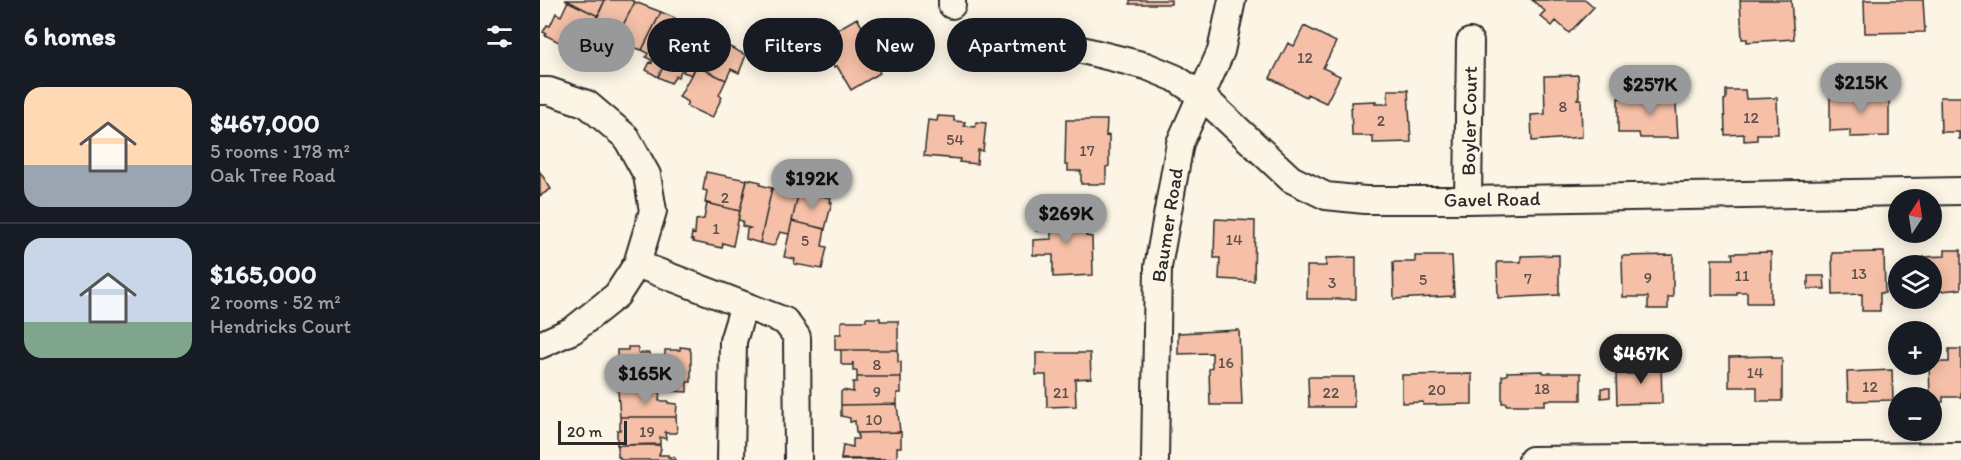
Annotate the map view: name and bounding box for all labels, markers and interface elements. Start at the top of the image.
chip: Buy [558,18,635,72]
chip: Rent [647,18,731,72]
chip: Filters [743,18,843,72]
chip: New [855,18,935,72]
chip: Apartment [947,18,1087,72]
text: 6 homes [24,20,116,52]
icon: filters [483,20,516,53]
house number: 12 [1297,48,1314,67]
pin: $215K [1819,63,1903,114]
street label: Boyler Court [1456,65,1482,176]
pin: $257K [1608,65,1692,116]
text: $215K [1834,70,1888,94]
text: $257K [1623,72,1677,96]
house number: 8 [1559,97,1568,116]
text: $467,000 [210,107,320,139]
house number: 12 [1743,108,1760,127]
icon: home [72,111,144,183]
house number: 2 [1377,111,1386,130]
house number: 54 [946,130,964,149]
text: 5 rooms · 178 m² [210,139,350,163]
house number: 17 [1079,141,1095,160]
pin: $192K [770,159,854,210]
text: Oak Tree Road [210,163,336,187]
text: $192K [785,166,839,190]
street label: Baumer Road [1146,166,1188,284]
street label: Gavel Road [1443,186,1541,212]
house number: 2 [721,188,730,207]
north arrow [1888,189,1942,243]
map controls [1888,189,1942,441]
pin: $269K [1024,194,1108,245]
text: $269K [1039,201,1093,225]
house number: 1 [712,219,720,238]
house number: 14 [1225,230,1243,249]
house number: 5 [801,231,809,250]
button: layers [1888,255,1942,309]
text: $165,000 [210,258,317,290]
icon: home [72,262,144,334]
house number: 13 [1851,264,1867,283]
house number: 11 [1735,266,1750,285]
house number: 9 [1644,268,1652,287]
house number: 7 [1524,269,1532,288]
house number: 5 [1419,270,1427,289]
house number: 3 [1328,273,1337,292]
text: 2 rooms · 52 m² [210,290,341,314]
text: Hendricks Court [210,314,351,338]
button: + [1888,321,1942,375]
pin: $467K [1599,334,1683,385]
text: $467K [1613,341,1669,365]
house number: 16 [1218,353,1234,372]
pin: $165K [603,354,687,405]
house number: 8 [873,355,882,374]
text: $165K [618,361,672,385]
house number: 14 [1746,363,1764,382]
house number: 12 [1862,377,1879,396]
house number: 18 [1534,379,1550,398]
house number: 20 [1428,380,1446,399]
house number: 9 [873,382,881,401]
house number: 21 [1053,383,1069,402]
house number: 22 [1323,383,1340,402]
button: − [1888,387,1942,441]
house number: 10 [865,410,883,429]
scale bar [558,418,627,446]
text: 20 m [567,422,602,441]
house number: 19 [639,422,655,441]

